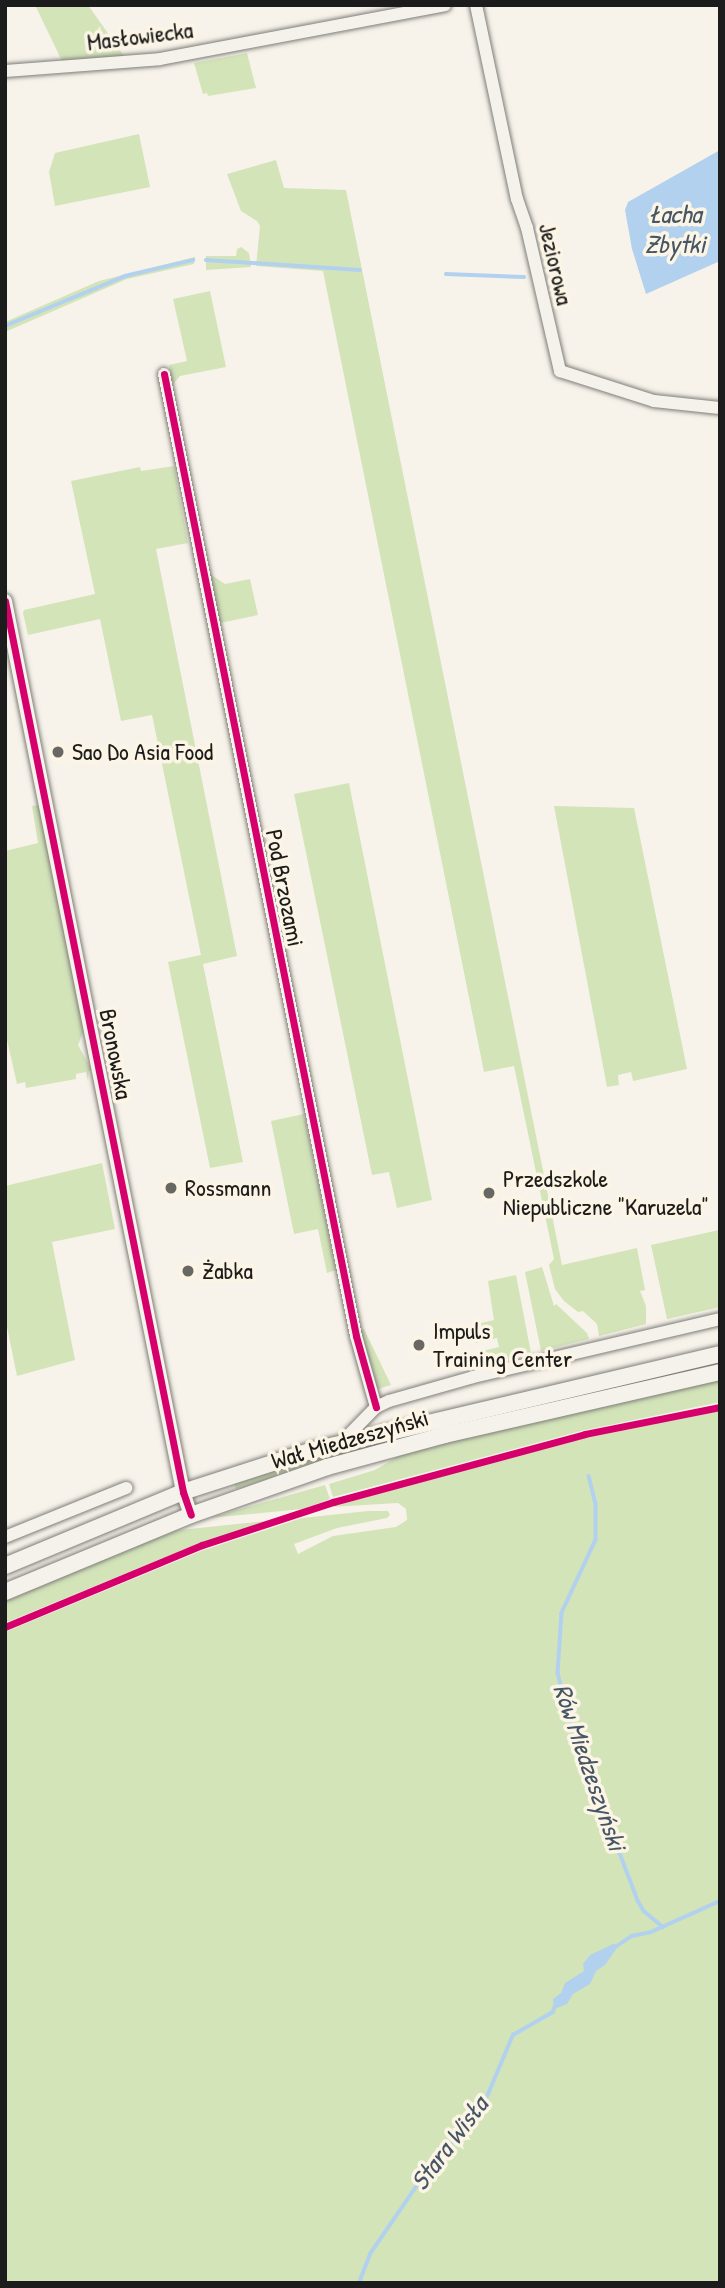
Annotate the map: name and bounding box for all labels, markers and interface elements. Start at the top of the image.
street label: Masłowiecka [85,15,195,57]
water label: Łacha Zbytki [645,198,705,260]
street label: Jeziorowa [533,220,579,308]
place label: Sao Do Asia Food [72,738,213,766]
marker: Sao Do Asia Food [50,744,66,760]
street label: Pod Brzozami [260,827,310,949]
street label: Bronowska [93,1006,139,1102]
place label: Przedszkole Niepubliczne "Karuzela" [503,1165,709,1221]
place label: Rossmann [185,1174,271,1202]
marker: Rossmann [163,1180,179,1196]
marker: Przedszkole Niepubliczne "Karuzela" [481,1185,497,1201]
place label: Żabka [202,1257,253,1285]
marker: Żabka [180,1263,196,1279]
place label: Impuls Training Center [433,1317,572,1373]
marker: Impuls Training Center [411,1337,427,1353]
street label: Wał Miedzeszyński [268,1403,432,1475]
water label: Rów Miedzeszyński [547,1680,633,1854]
water label: Stara Wisła [404,2090,494,2196]

